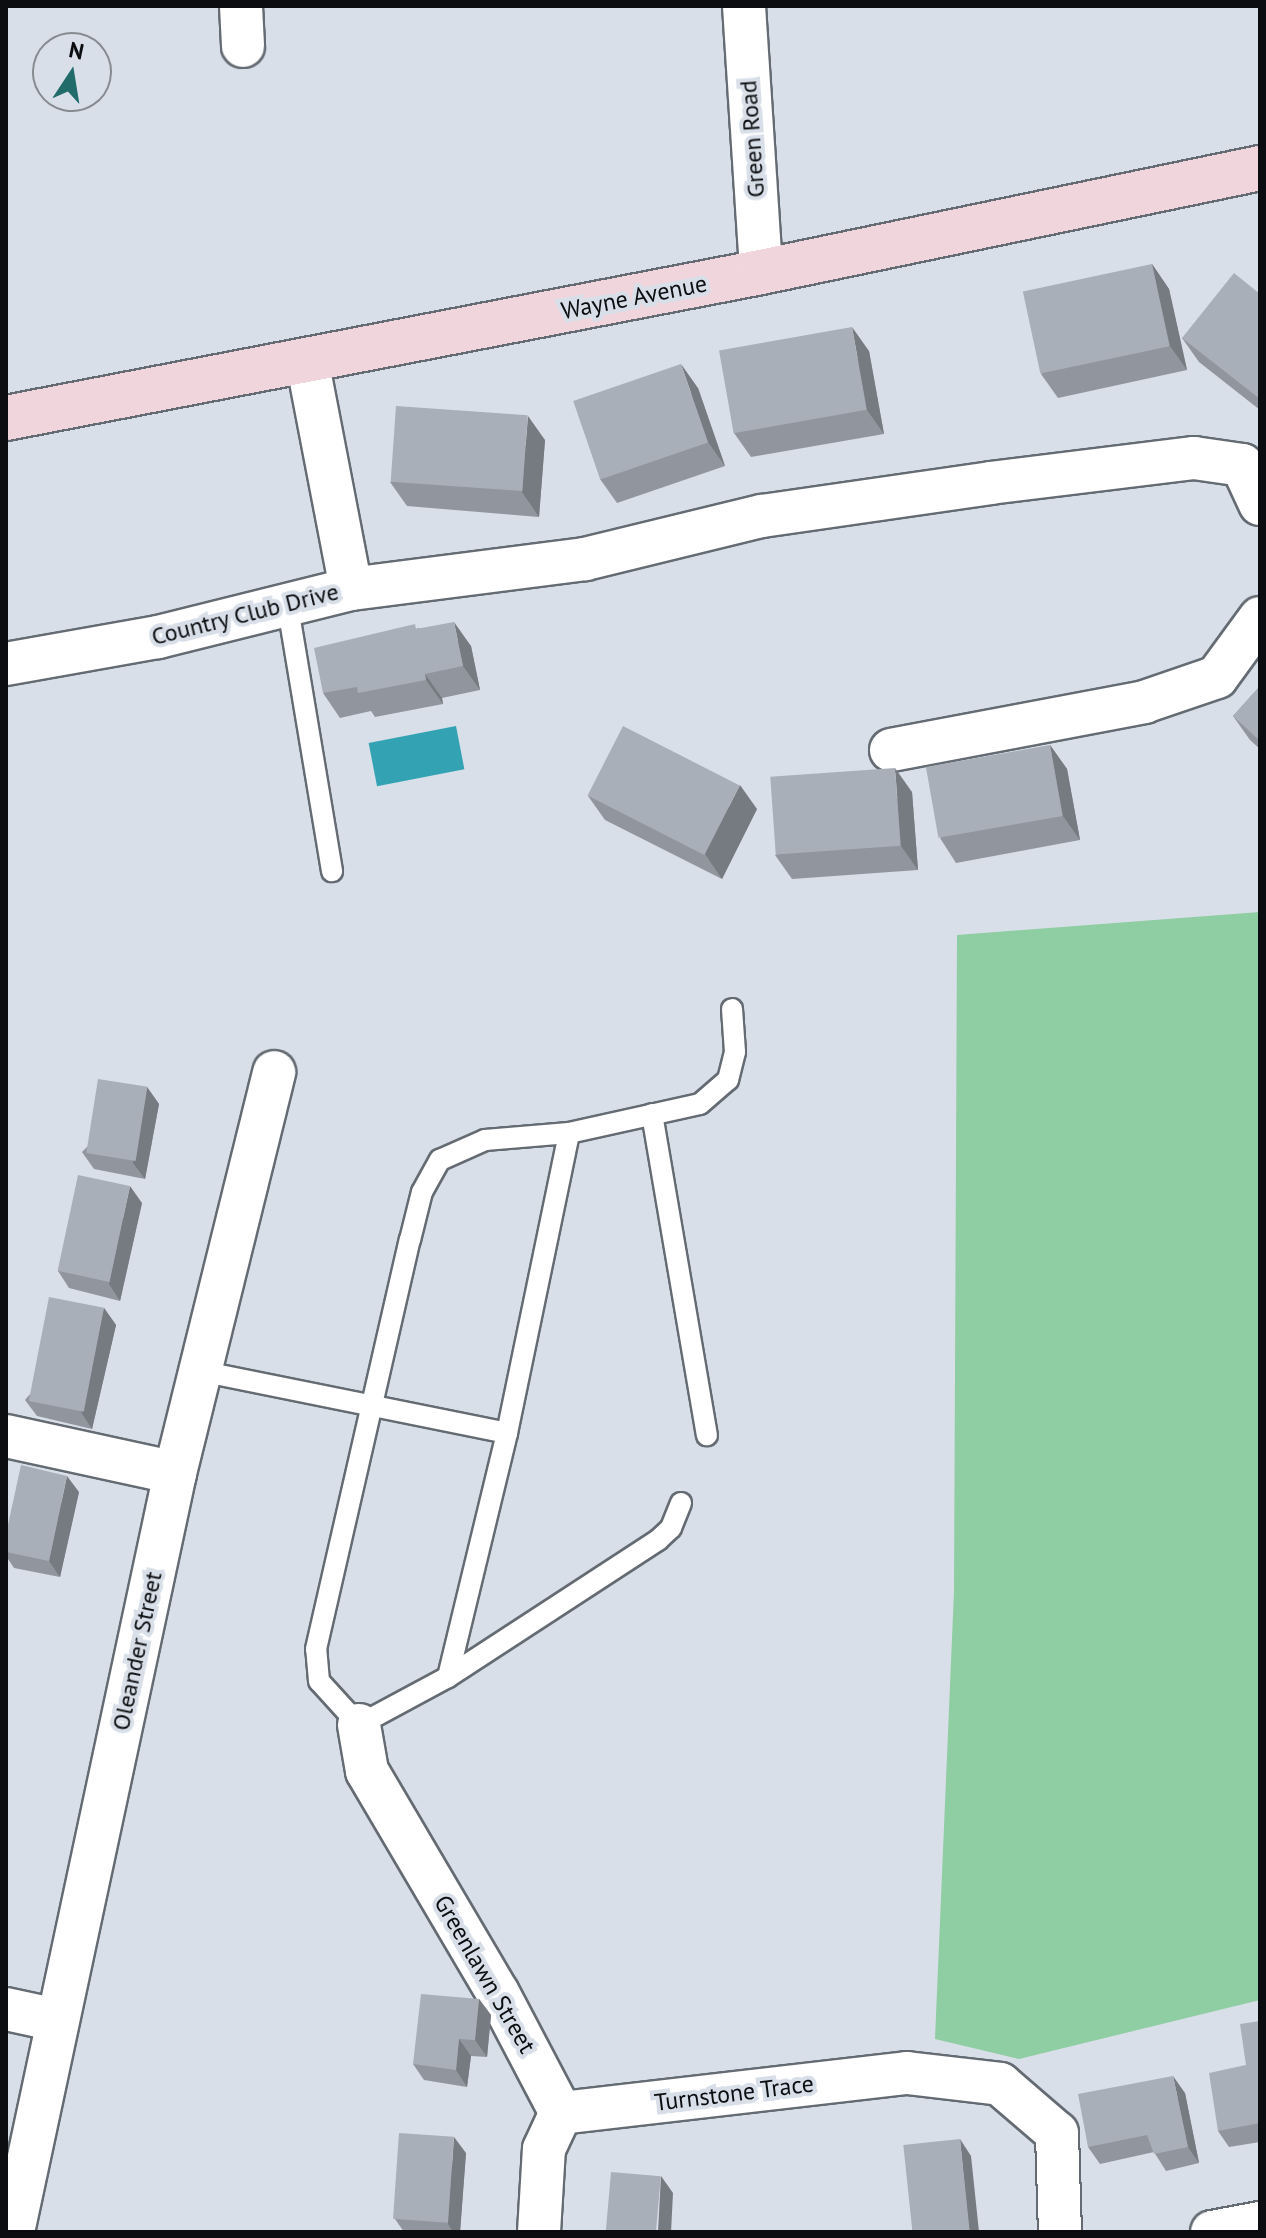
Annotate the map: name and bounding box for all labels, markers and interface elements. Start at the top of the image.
north arrow [32,32,112,112]
text: N [67,35,87,66]
street label: Green Road [734,79,770,199]
street label: Wayne Avenue [558,269,710,325]
street label: Country Club Drive [148,577,342,651]
street label: Oleander Street [106,1569,168,1733]
street label: Greenlawn Street [428,1890,542,2058]
street label: Turnstone Trace [652,2069,816,2117]

